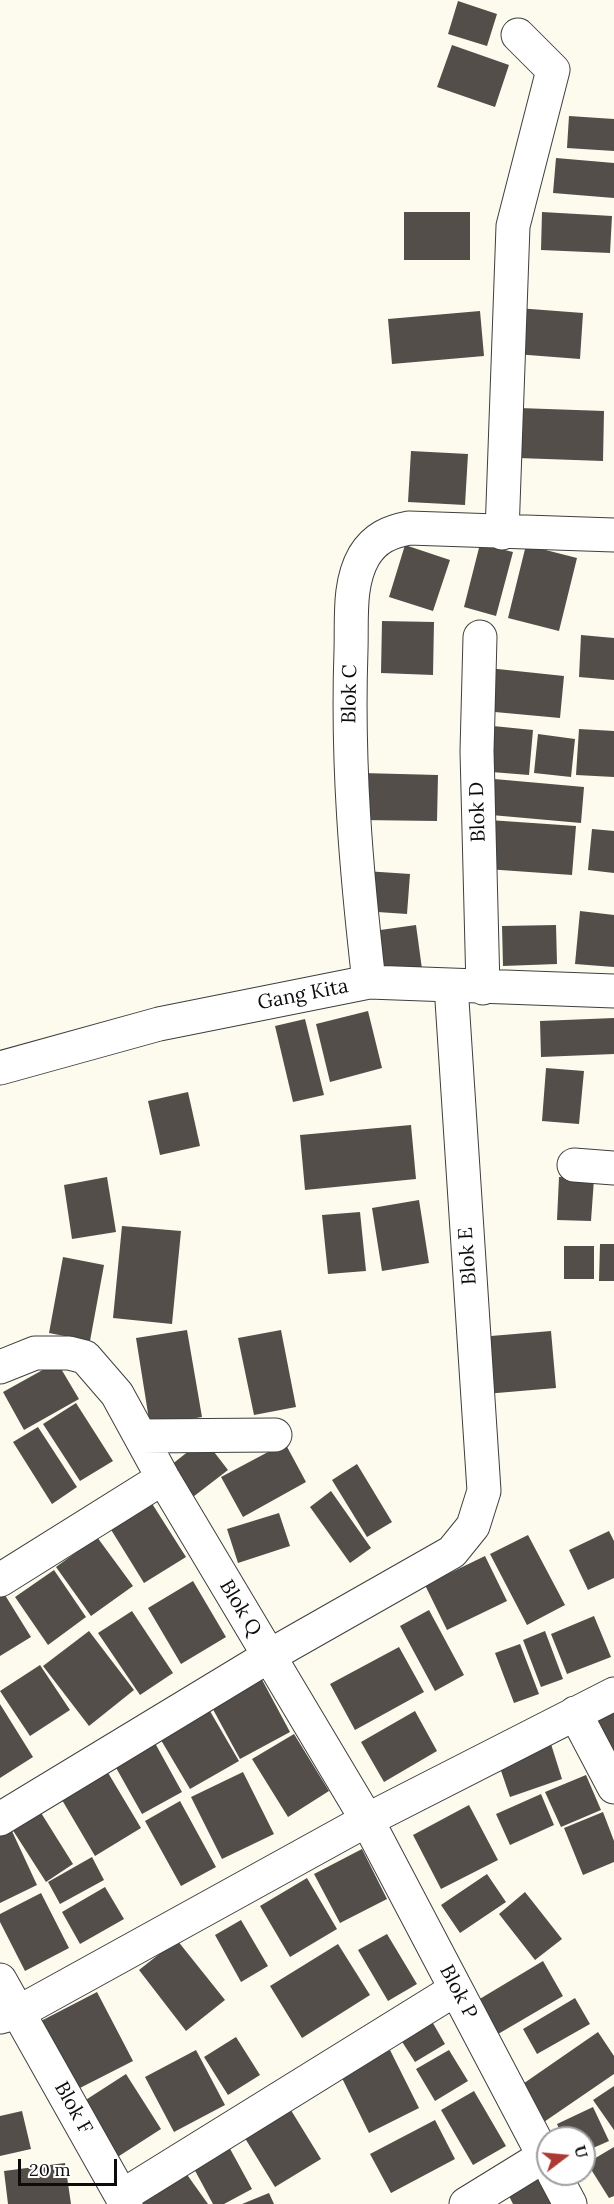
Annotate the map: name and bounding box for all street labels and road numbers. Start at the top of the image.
street label: Blok C [337,664,363,724]
street label: Blok D [465,781,491,843]
street label: Gang Kita [256,974,350,1016]
street label: Blok E [454,1226,482,1286]
street label: Blok Q [214,1576,266,1640]
street label: Blok P [434,1961,482,2023]
street label: Blok F [49,2078,97,2138]

